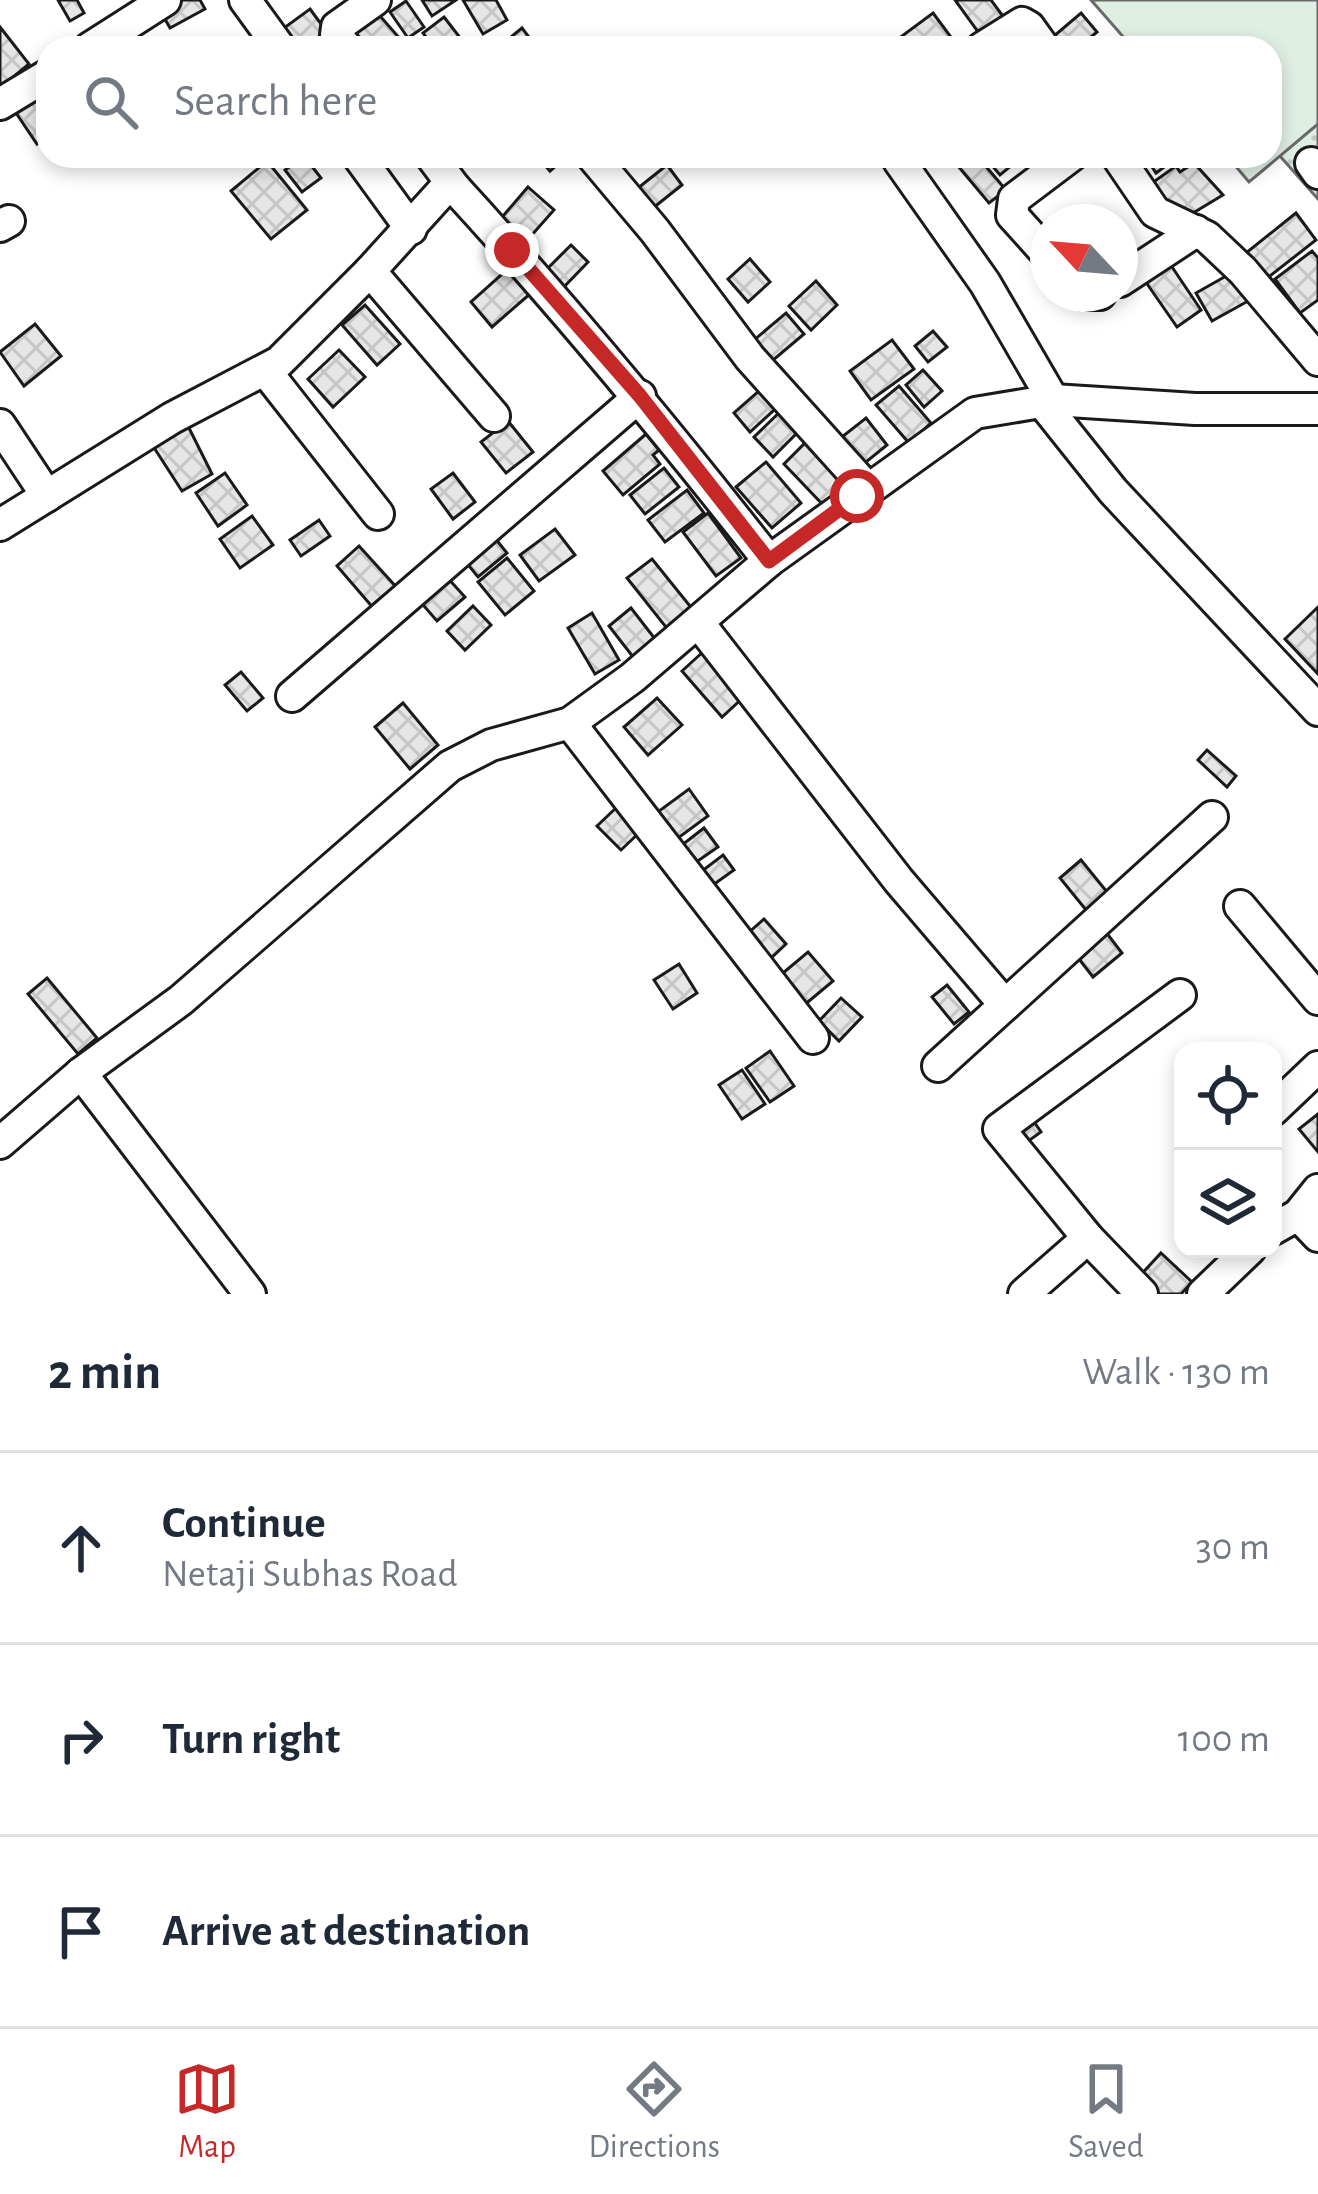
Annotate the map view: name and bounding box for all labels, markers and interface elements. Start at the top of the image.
search box [36,36,1282,168]
icon: search [78,69,144,135]
text: Search here [174,79,377,124]
north arrow [1030,204,1138,312]
route end [485,223,539,277]
route start [830,469,884,523]
map controls [1174,1042,1282,1258]
button: locate [1174,1042,1282,1150]
button: layers [1174,1150,1282,1258]
text: 2 min [48,1347,161,1398]
text: Walk · 130 m [1082,1353,1270,1392]
text: Continue [162,1501,326,1546]
icon: ahead [48,1515,114,1581]
text: 30 m [1196,1528,1270,1567]
text: Netaji Subhas Road [162,1555,458,1594]
icon: right [48,1707,114,1773]
text: Turn right [162,1717,340,1762]
text: 100 m [1178,1720,1270,1759]
icon: arrive [48,1899,114,1965]
text: Arrive at destination [162,1909,530,1954]
tab: Map [174,2056,240,2168]
tab: Directions [588,2056,720,2168]
tab: Saved [1068,2056,1144,2168]

